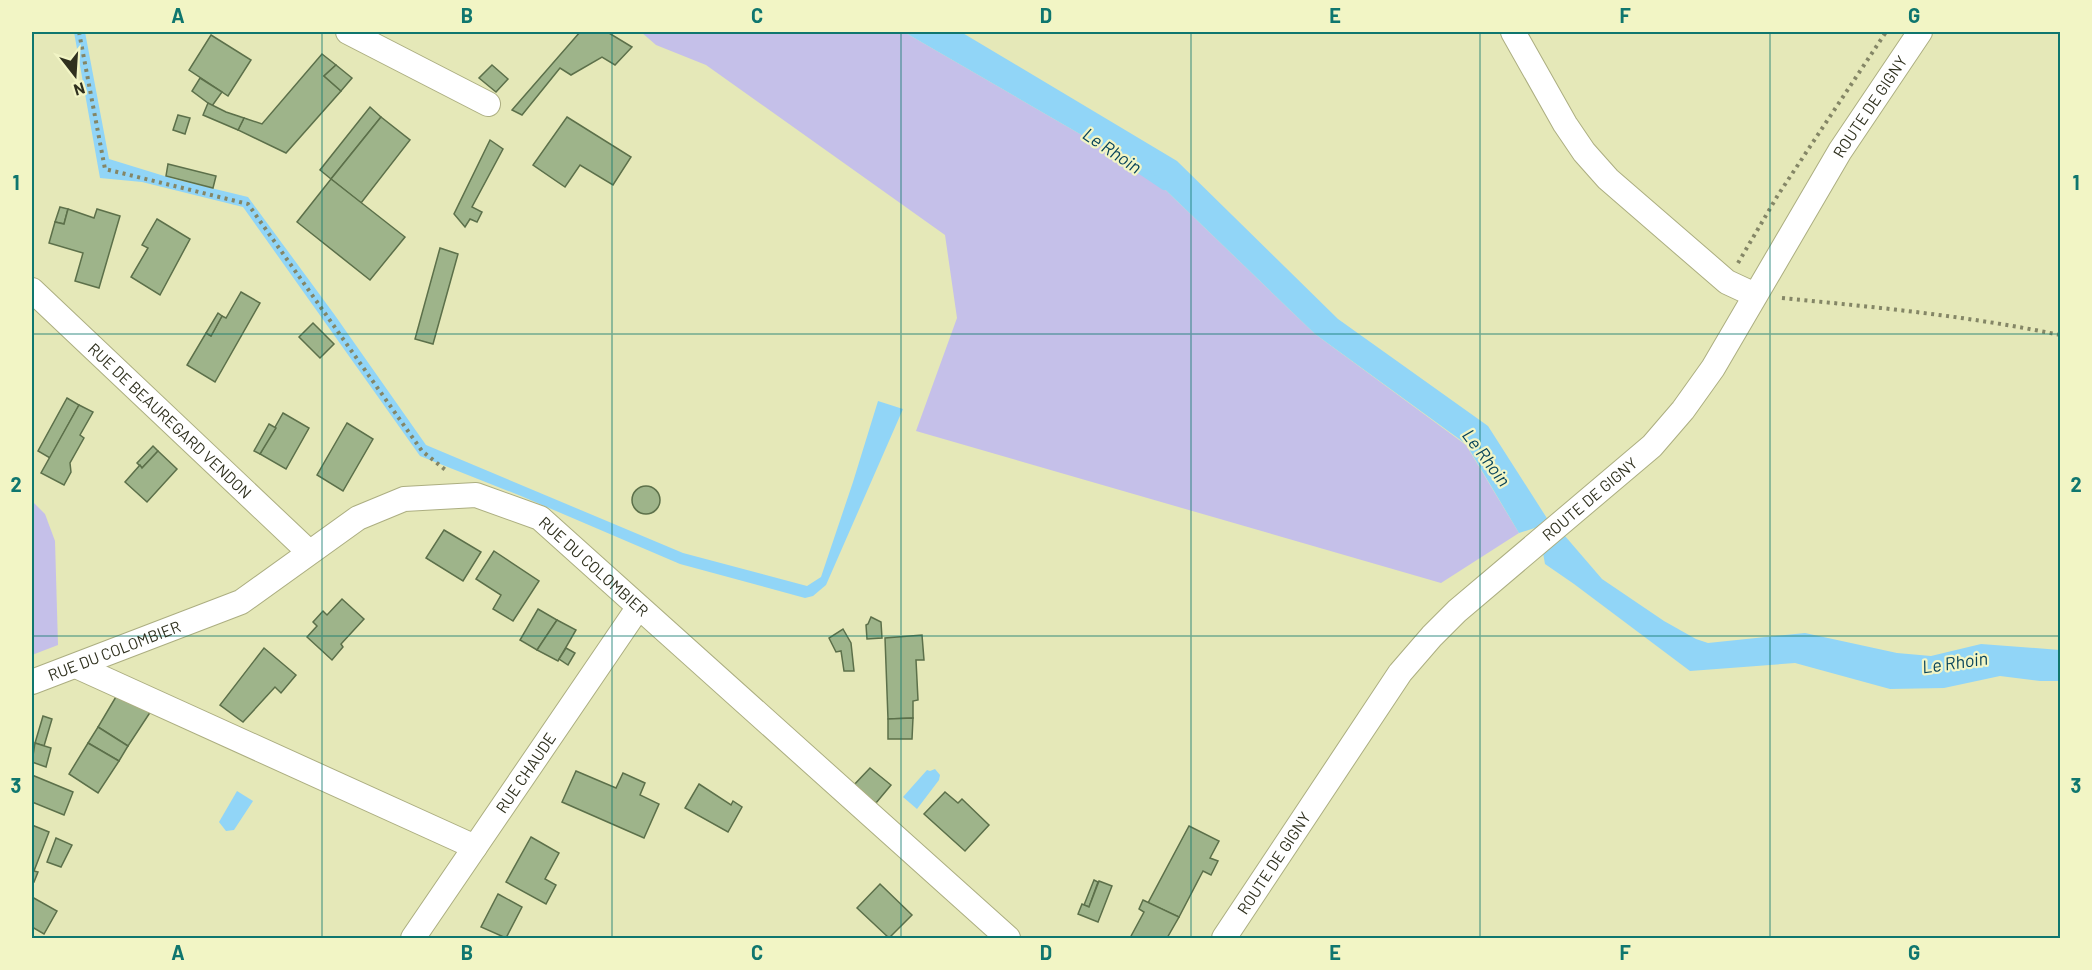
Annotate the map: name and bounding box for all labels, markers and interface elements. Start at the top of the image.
text: A [171,3,185,27]
text: B [461,3,473,27]
text: C [751,3,763,27]
text: D [1040,3,1052,27]
text: E [1329,3,1341,27]
text: F [1619,3,1631,27]
text: G [1908,3,1920,27]
north arrow [45,45,105,105]
street label: ROUTE DE GIGNY [1828,52,1910,160]
text: N [72,79,87,100]
water label: Le Rhoin [1079,123,1146,178]
text: 1 [12,170,20,194]
text: 1 [2072,170,2080,194]
street label: RUE DE BEAUREGARD VENDON [85,339,256,502]
water label: Le Rhoin [1458,424,1515,490]
street label: ROUTE DE GIGNY [1538,453,1641,544]
text: 2 [10,472,22,496]
text: 2 [2070,472,2082,496]
street label: RUE DU COLOMBIER [536,512,653,620]
street label: RUE DU COLOMBIER [45,616,183,684]
water label: Le Rhoin [1921,647,1989,678]
street label: RUE CHAUDE [491,729,559,816]
text: 3 [11,773,21,797]
text: 3 [2071,773,2081,797]
street label: ROUTE DE GIGNY [1233,808,1314,917]
text: A [171,940,185,964]
text: B [461,940,473,964]
text: C [751,940,763,964]
text: D [1040,940,1052,964]
text: E [1329,940,1341,964]
text: F [1619,940,1631,964]
text: G [1908,940,1920,964]

